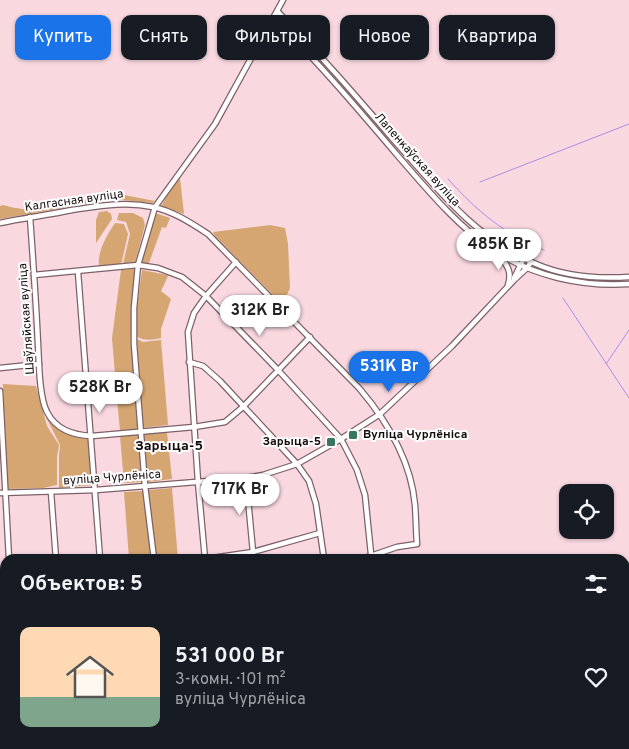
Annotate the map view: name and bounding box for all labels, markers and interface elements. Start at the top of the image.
chip: Купить [15,15,111,60]
chip: Снять [121,15,207,60]
chip: Фильтры [217,15,330,60]
chip: Новое [340,15,429,60]
chip: Квартира [439,15,555,60]
street label: Лапенкаўская вуліца [371,110,463,210]
street label: Калгасная вуліца [24,186,124,216]
pin: 485K Br [453,228,545,271]
text: 485K Br [467,235,531,255]
street label: Шаўляйская вуліца [15,263,39,375]
pin: 312K Br [214,294,306,337]
text: 312K Br [231,301,289,321]
pin: 531K Br [343,350,435,393]
text: 531K Br [360,357,418,377]
pin: 528K Br [54,372,146,414]
text: 528K Br [69,378,131,398]
place label: Вуліца Чурлёніса [363,427,467,443]
marker: Вуліца Чурлёніса [347,429,359,441]
place label: Зарыца-5 [263,434,321,450]
marker: Зарыца-5 [325,436,337,448]
district label: Зарыца-5 [135,438,203,455]
street label: вуліца Чурлёніса [63,467,161,489]
pin: 717K Br [194,474,286,516]
text: 717K Br [212,480,268,500]
map controls [559,484,614,539]
button: locate [559,484,614,539]
icon: filters [582,570,610,598]
text: Объектов: 5 [20,571,143,598]
text: 531 000 Br [175,643,284,670]
icon: home [60,647,120,707]
icon: heart [582,663,610,691]
text: 3-комн. · 101 m² [175,670,286,690]
text: вуліца Чурлёніса [175,690,306,710]

